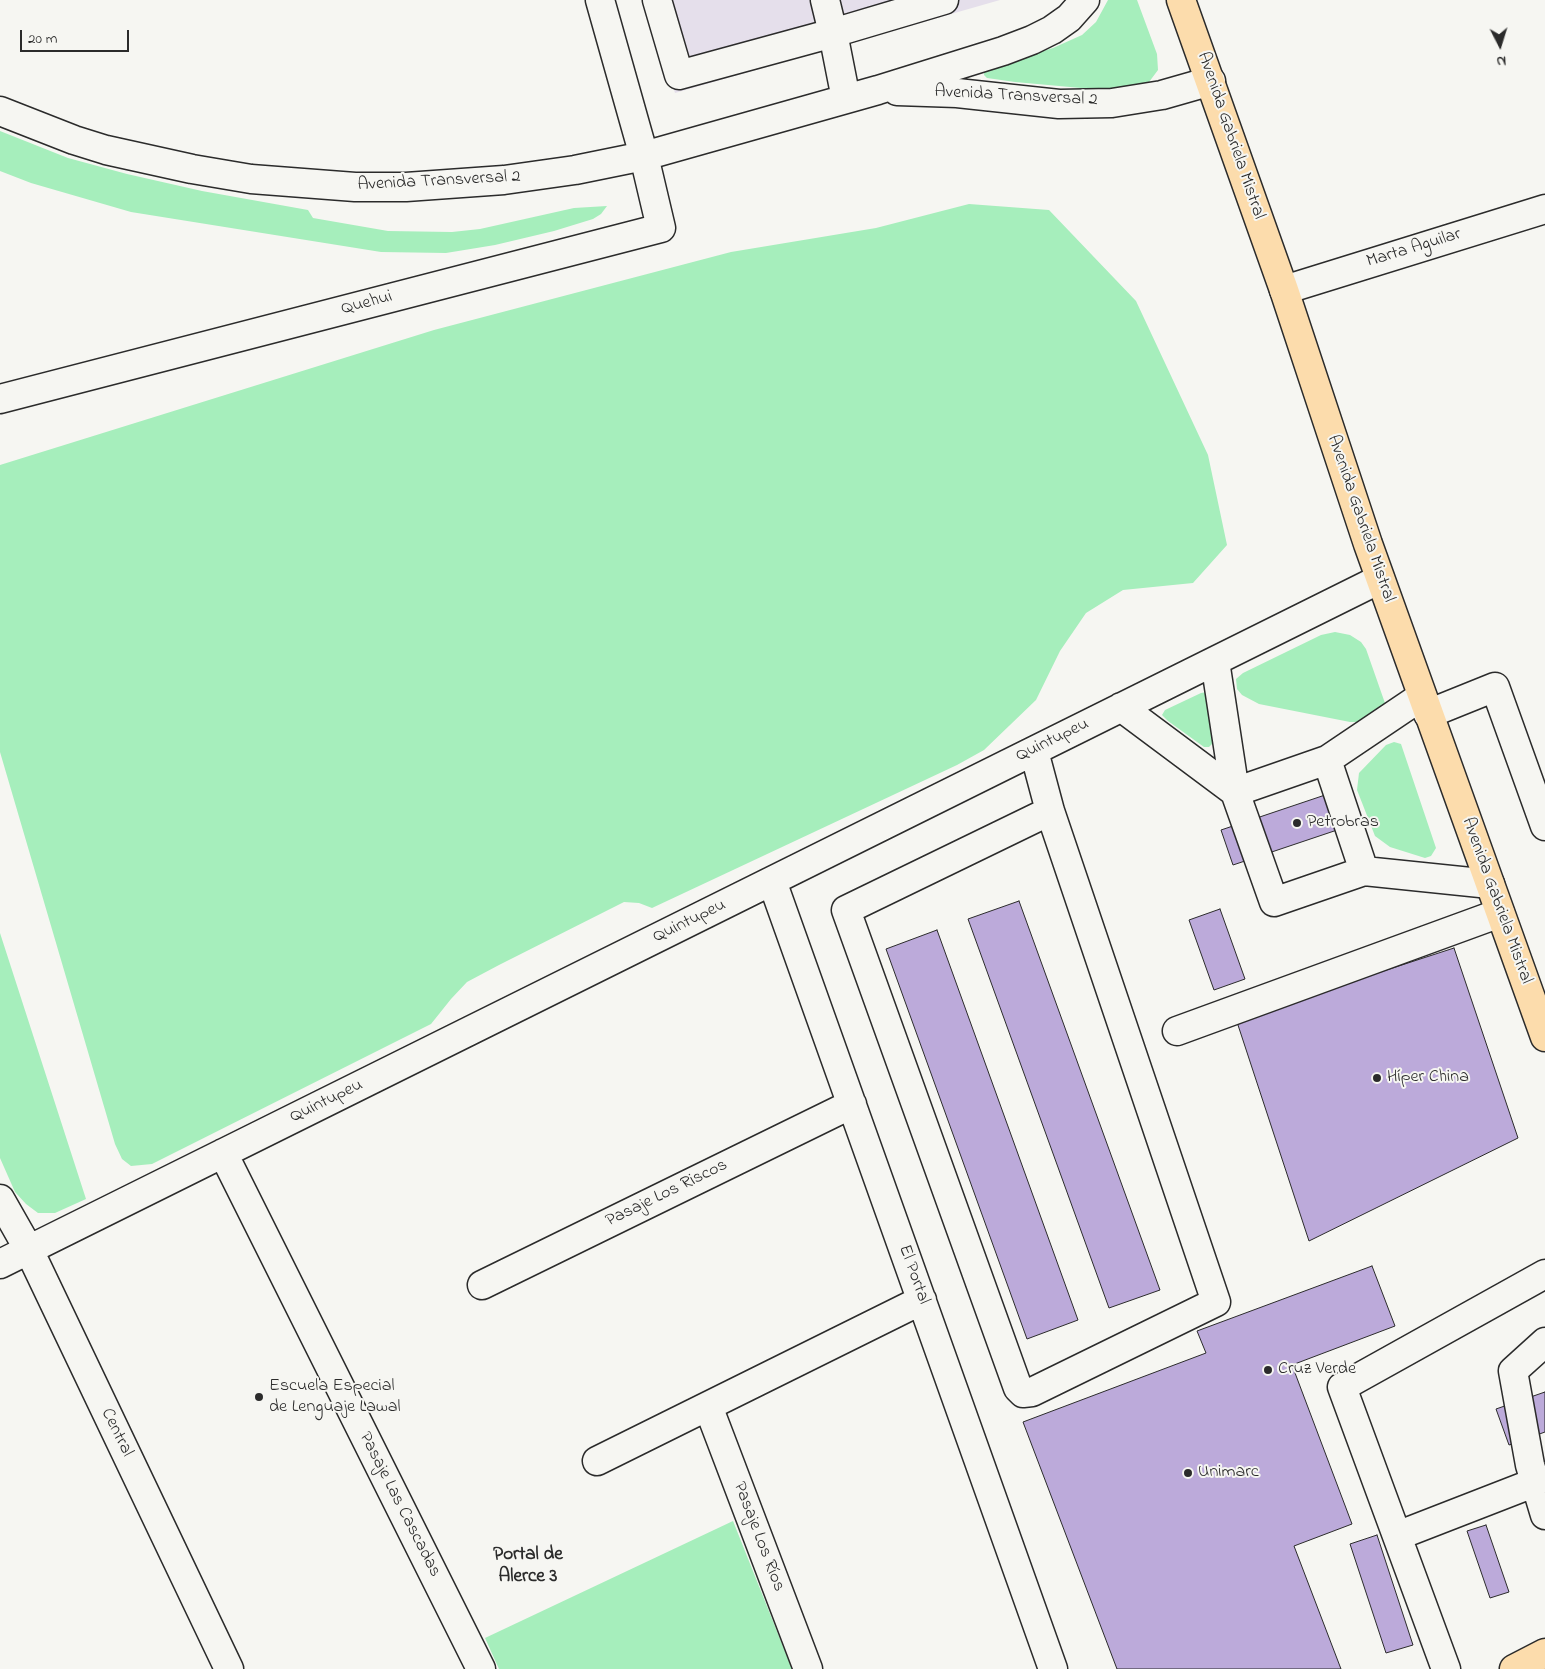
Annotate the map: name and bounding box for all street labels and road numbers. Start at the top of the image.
street label: Avenida Gabriela Mistral [1191,50,1269,222]
street label: Avenida Transversal 2 [934,82,1098,112]
street label: Avenida Transversal 2 [357,167,521,197]
street label: Marta Aguilar [1364,224,1464,274]
street label: Quehui [339,287,395,321]
street label: Avenida Gabriela Mistral [1321,433,1399,605]
street label: Quintupeu [1013,714,1093,768]
street label: Avenida Gabriela Mistral [1456,815,1536,987]
street label: Quintupeu [650,895,730,949]
street label: Quintupeu [287,1075,367,1129]
street label: Pasaje Los Riscos [603,1155,731,1233]
street label: El Portal [892,1242,934,1308]
street label: Central [95,1405,137,1461]
street label: Pasaje Las Cascadas [353,1429,445,1581]
street label: Pasaje Los Ríos [727,1479,789,1595]

